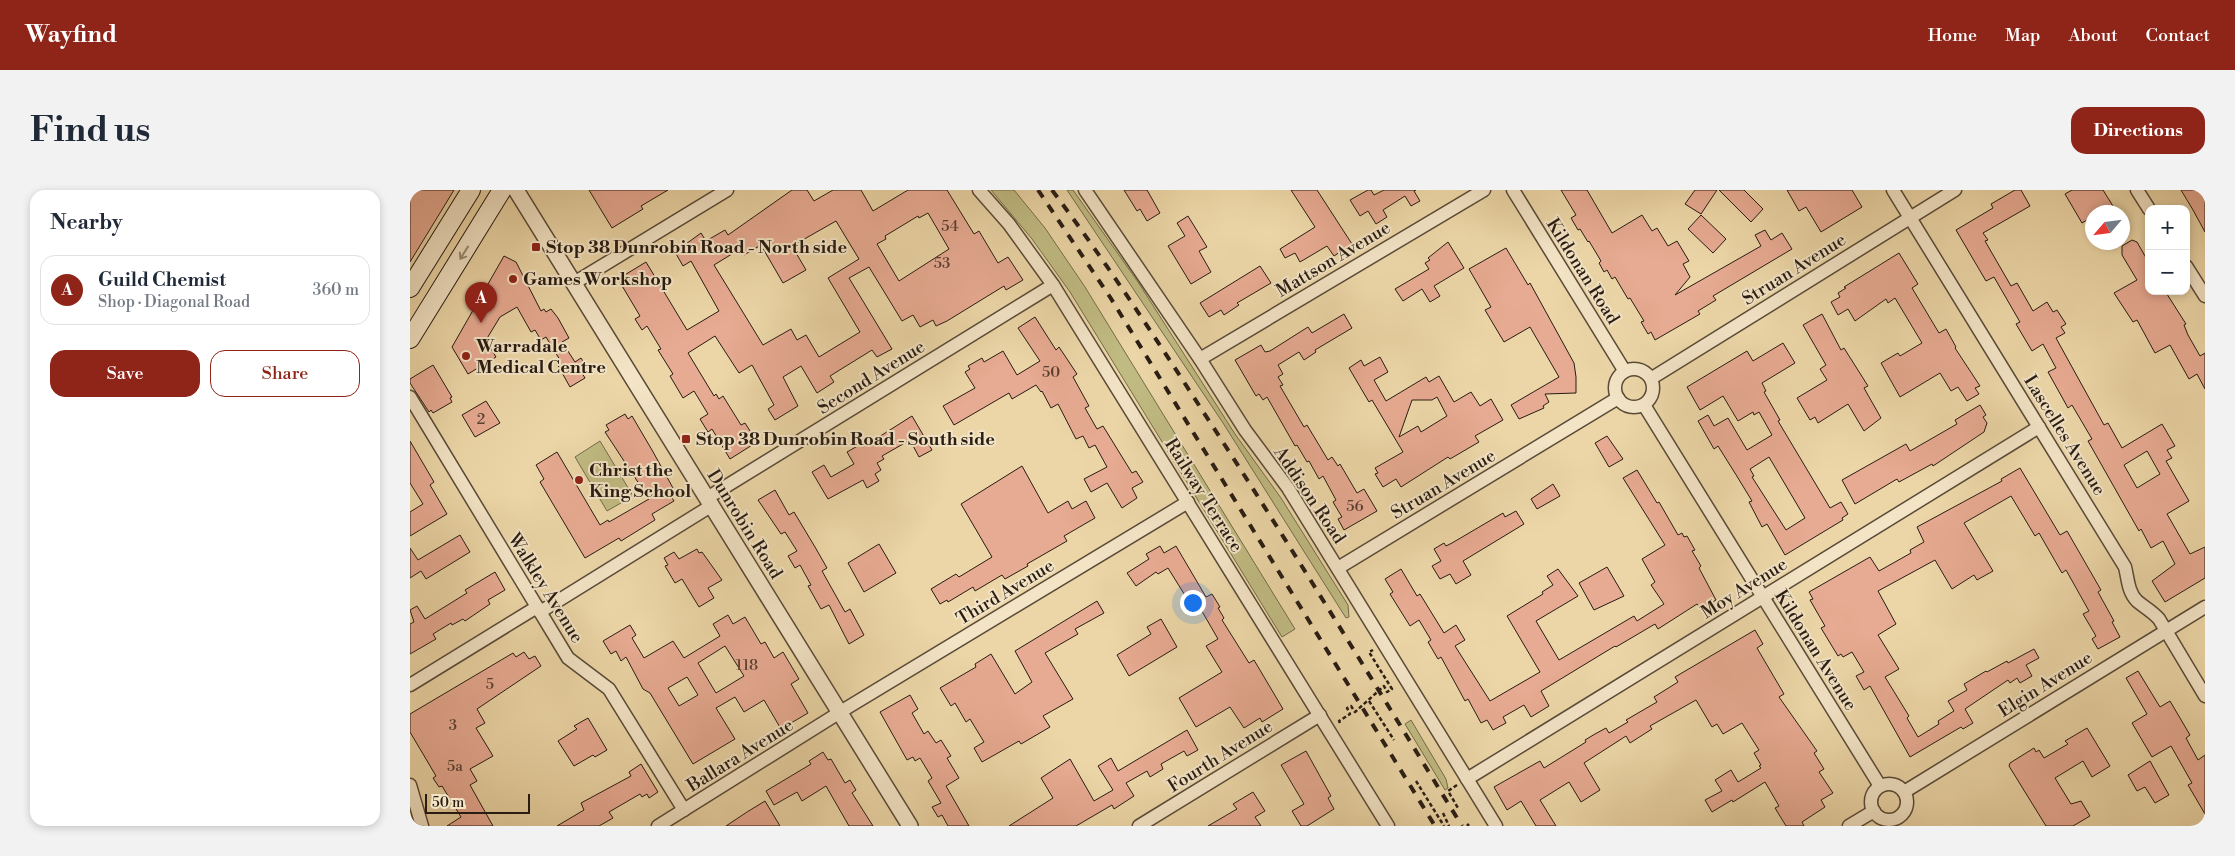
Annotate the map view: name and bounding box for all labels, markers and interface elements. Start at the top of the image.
text: Wayfind [25,20,117,50]
text: Home [1928,24,1977,47]
text: Map [2005,24,2041,47]
text: About [2069,24,2118,47]
text: Contact [2146,24,2210,47]
button: Directions [2071,107,2205,154]
text: Find us [30,109,150,152]
north arrow [2085,205,2130,250]
map controls [2145,205,2190,295]
button: + [2145,205,2190,250]
text: Nearby [50,210,123,236]
street label: Kildonan Road [1541,214,1625,329]
street label: Mattson Avenue [1272,216,1395,303]
house number: 54 [941,217,959,236]
street label: Struan Avenue [1738,228,1850,310]
place label: Stop 38 Dunrobin Road - North side [546,236,848,259]
marker: Stop 38 Dunrobin Road - North side [530,241,542,253]
one-way arrow [458,245,468,259]
button: − [2145,250,2190,295]
house number: 53 [934,254,950,273]
text: Guild Chemist [98,268,226,292]
place label: Games Workshop [523,268,672,291]
marker: Games Workshop [507,273,519,285]
text: A [61,280,73,300]
text: 360 m [313,280,359,300]
pin: A [465,282,497,323]
text: Shop · Diagonal Road [98,292,250,312]
place label: Warradale Medical Centre [475,335,606,379]
street label: Second Avenue [813,335,929,420]
button: Save [50,350,200,397]
button: Share [210,350,360,397]
marker: Warradale Medical Centre [460,350,472,362]
house number: 50 [1042,363,1060,382]
street label: Lascelles Avenue [2018,371,2111,500]
house number: 2 [477,410,485,429]
place label: Stop 38 Dunrobin Road - South side [696,428,995,451]
marker: Stop 38 Dunrobin Road - South side [680,433,692,445]
street label: Railway Terrace [1159,434,1248,557]
street label: Addison Road [1268,441,1351,549]
street label: Struan Avenue [1387,444,1500,525]
place label: Christ the King School [589,459,691,503]
street label: Dunrobin Road [702,465,788,584]
marker: Christ the King School [573,474,585,486]
house number: 56 [1346,497,1364,516]
street label: Walkley Avenue [502,528,588,647]
street label: Moy Avenue [1697,553,1792,624]
street label: Third Avenue [952,554,1058,631]
street label: Kildonan Avenue [1769,586,1862,715]
your location [1180,590,1206,616]
street label: Elgin Avenue [1994,646,2097,722]
house number: 118 [736,656,758,675]
house number: 5 [486,675,494,694]
street label: Ballara Avenue [682,714,798,798]
street label: Fourth Avenue [1163,715,1277,798]
house number: 3 [449,716,457,735]
house number: 5a [447,757,463,776]
scale bar [425,791,530,814]
text: 50 m [432,794,464,812]

